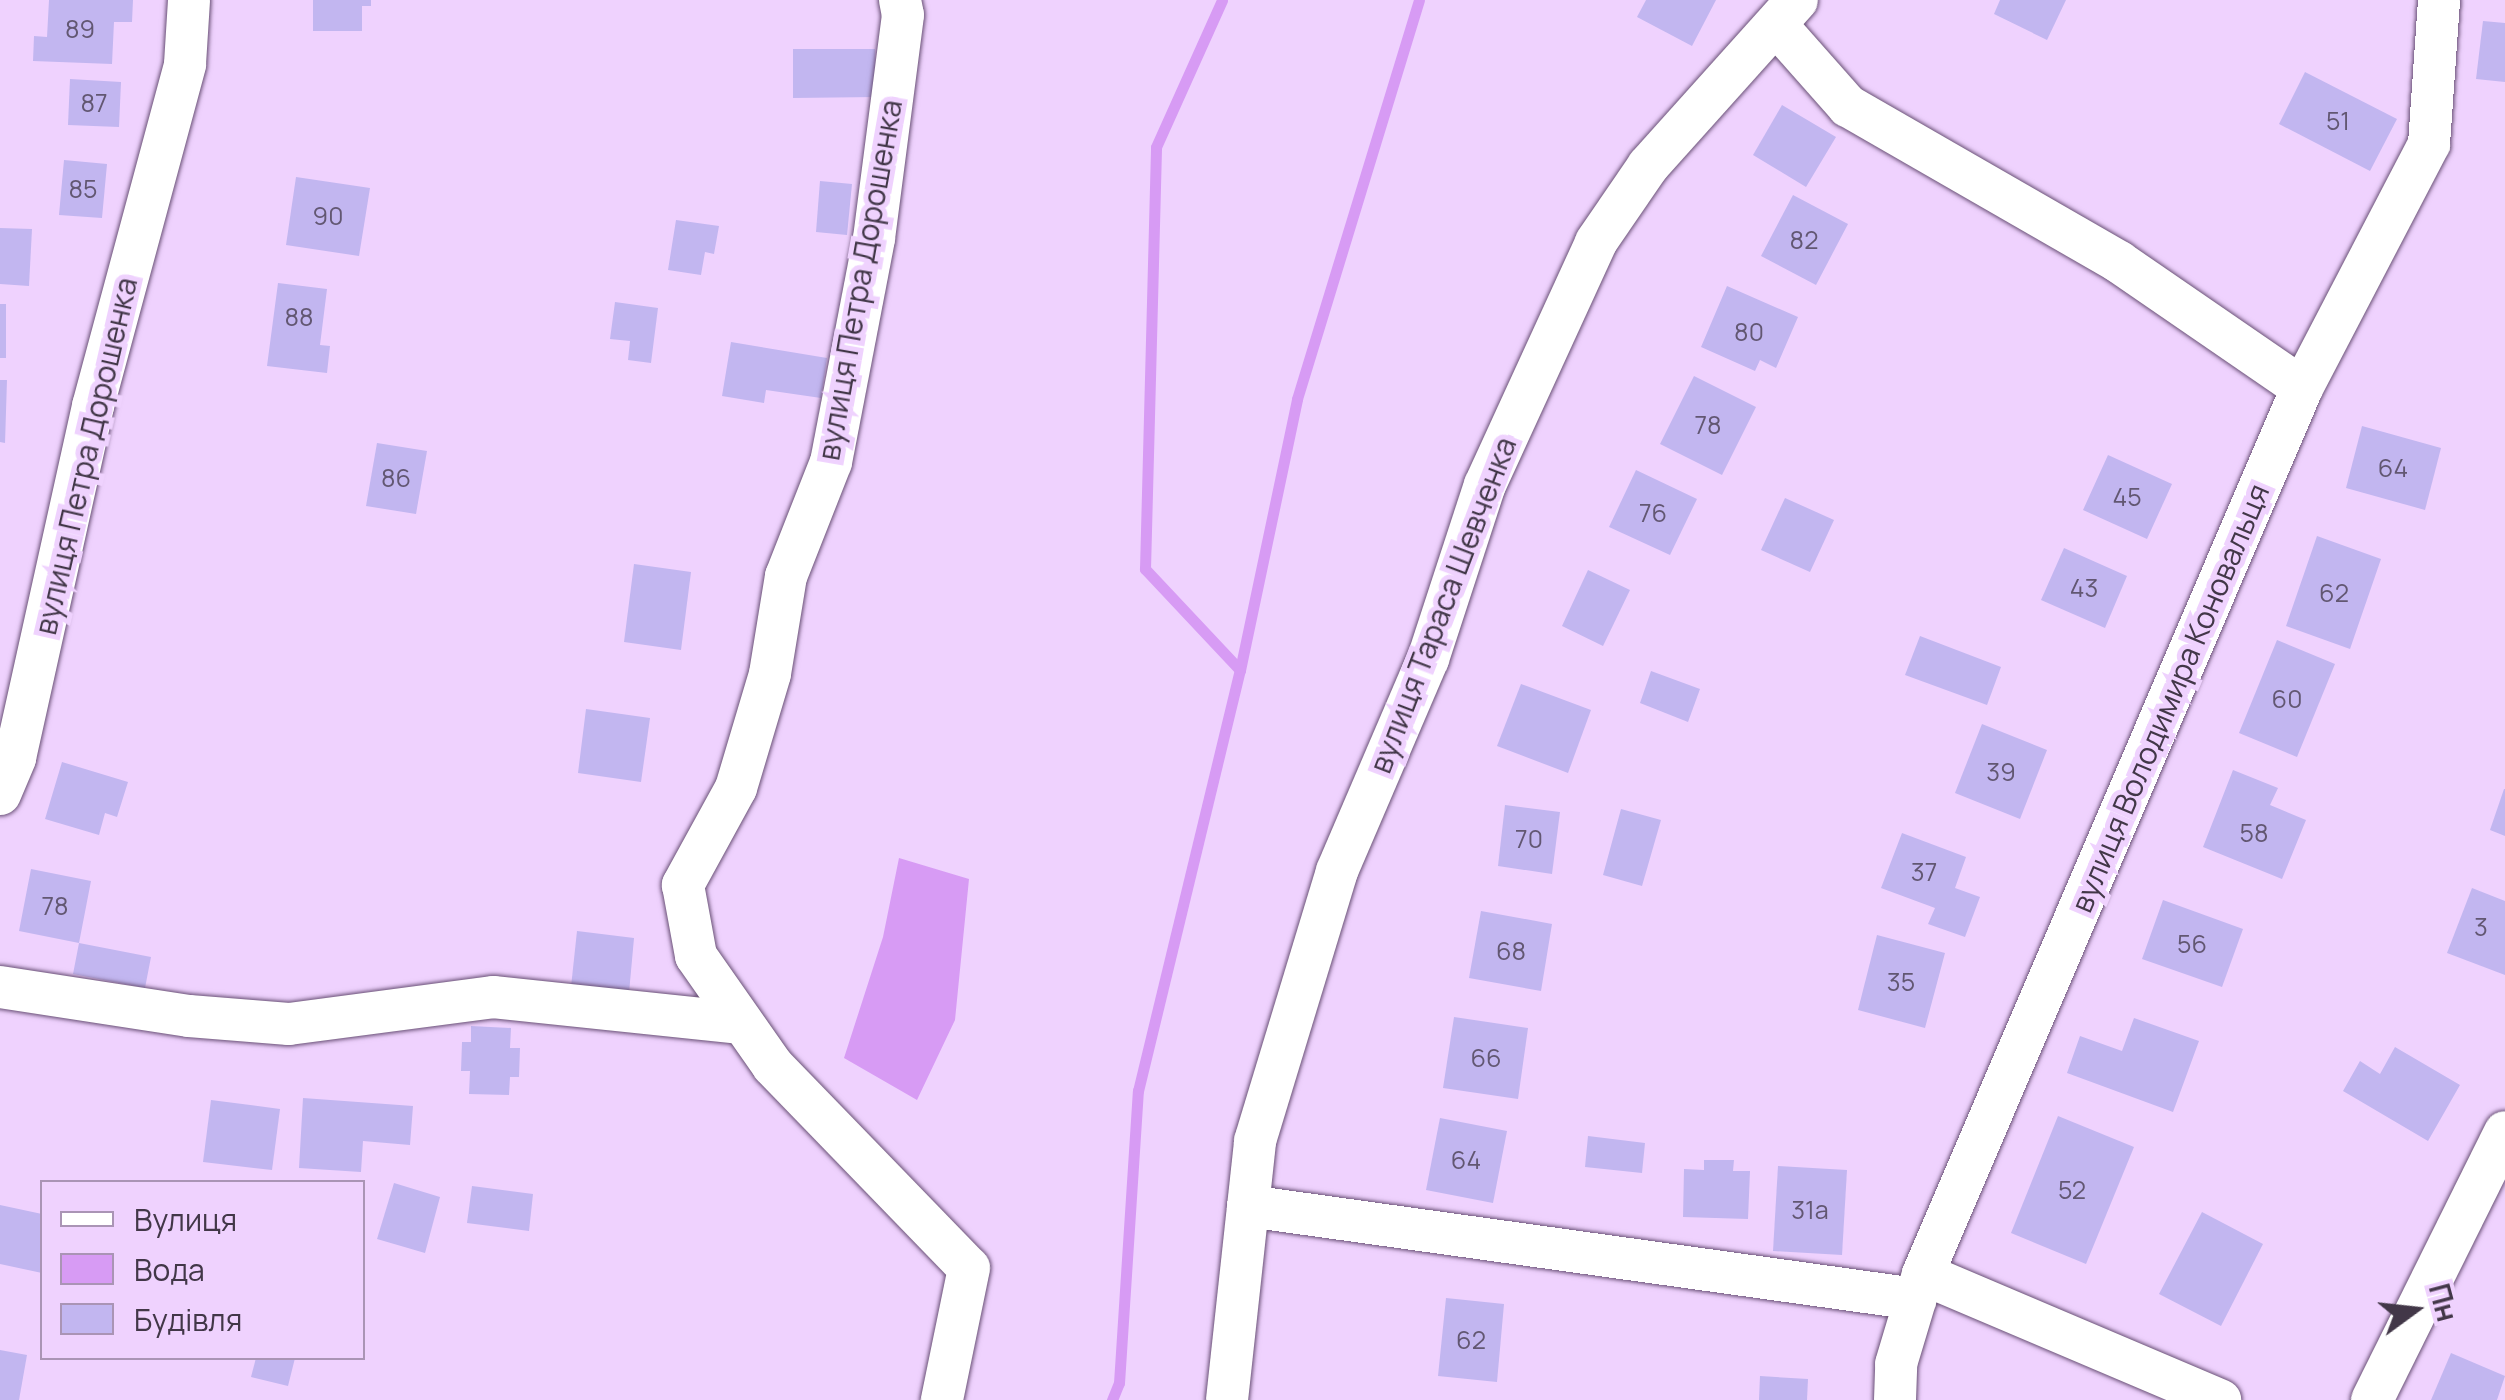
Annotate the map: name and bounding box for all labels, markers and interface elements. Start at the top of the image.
house number: 89 [65,14,95,44]
house number: 87 [80,88,108,118]
street label: вулиця Петра Дорошенка [811,97,909,463]
house number: 51 [2326,106,2350,136]
house number: 85 [69,174,97,204]
house number: 90 [313,201,343,231]
house number: 82 [1790,225,1818,255]
street label: вулиця Петра Дорошенка [27,274,145,638]
house number: 88 [284,302,314,332]
house number: 80 [1734,317,1764,347]
house number: 78 [1694,410,1722,440]
street label: вулиця Тараса Шевченка [1362,432,1524,778]
house number: 64 [2378,453,2408,483]
house number: 86 [381,463,411,493]
street label: вулиця Володимира Коновальця [2063,478,2277,918]
house number: 45 [2112,482,2142,512]
house number: 76 [1639,498,1667,528]
house number: 43 [2070,573,2098,603]
house number: 62 [2319,578,2349,608]
house number: 60 [2272,684,2302,714]
house number: 39 [1986,757,2016,787]
house number: 58 [2240,818,2268,848]
house number: 70 [1515,824,1543,854]
house number: 37 [1911,857,1937,887]
house number: 78 [41,891,69,921]
house number: 3 [2474,912,2488,942]
house number: 56 [2177,929,2207,959]
house number: 68 [1496,936,1526,966]
house number: 35 [1887,967,1915,997]
house number: 66 [1470,1043,1502,1073]
house number: 64 [1451,1145,1481,1175]
house number: 52 [2058,1175,2086,1205]
legend [40,1180,365,1360]
house number: 31а [1791,1195,1829,1225]
text: Вулиця [134,1199,237,1240]
text: Вода [134,1249,205,1290]
north arrow [2365,1260,2465,1360]
text: Пн [2421,1279,2467,1325]
text: Будівля [134,1299,242,1340]
house number: 62 [1456,1325,1486,1355]

